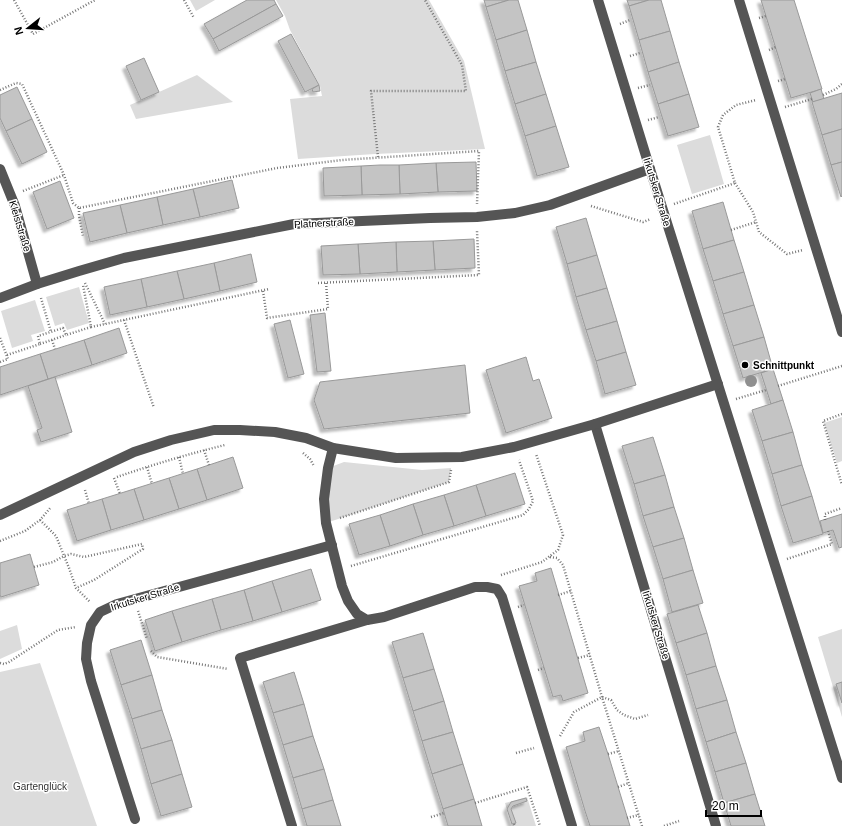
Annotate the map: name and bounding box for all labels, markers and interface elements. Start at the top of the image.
north arrow [8,8,48,48]
text: N [12,25,25,36]
street label: Irkutsker Straße [641,156,673,228]
street label: Kleiststraße [7,199,33,253]
street label: Platnerstraße [294,216,355,230]
marker: Schnittpunkt [740,360,750,370]
place label: Schnittpunkt [753,360,815,371]
street label: Irkutsker Straße [109,581,181,613]
street label: Irkutsker Straße [640,589,672,661]
park label: Gartenglück [13,781,68,792]
scale bar [706,792,761,818]
text: 20 m [712,799,739,813]

